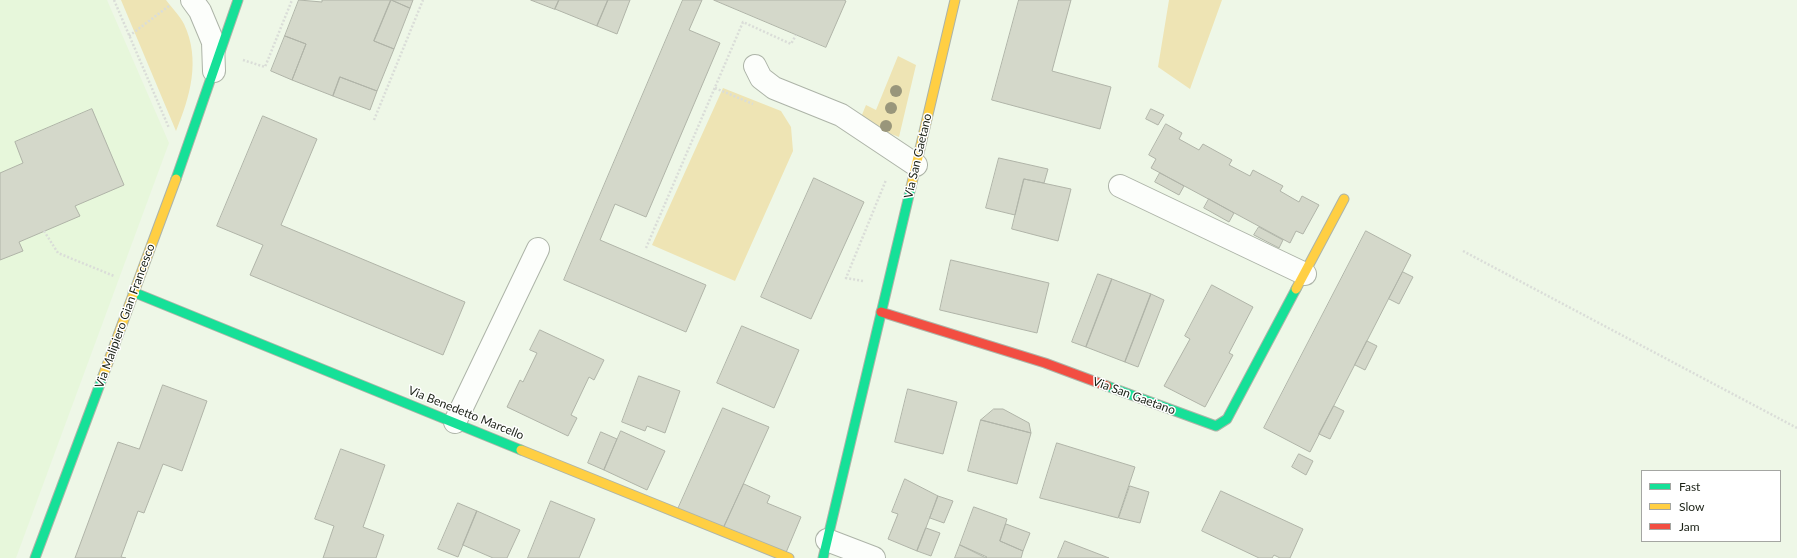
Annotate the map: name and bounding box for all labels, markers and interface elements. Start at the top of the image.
street label: Via San Gaetano [901,112,935,200]
street label: Via Malipiero Gian Francesco [92,242,158,390]
street label: Via San Gaetano [1091,374,1177,418]
street label: Via Benedetto Marcello [406,383,526,443]
legend [1641,470,1781,542]
text: Fast [1679,479,1700,494]
text: Slow [1679,499,1704,514]
text: Jam [1679,519,1700,534]

